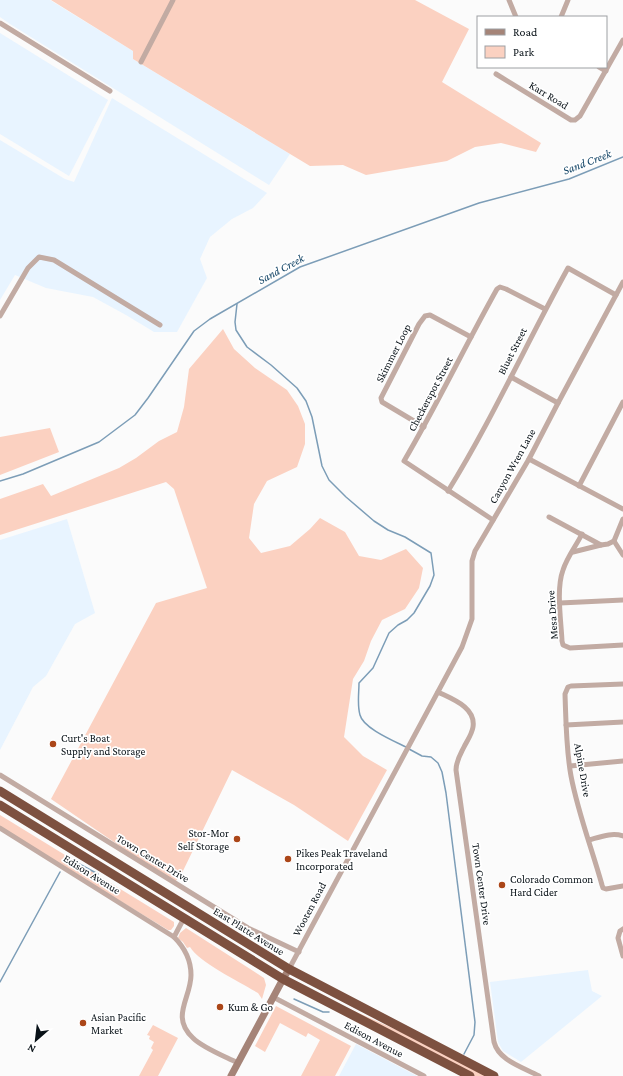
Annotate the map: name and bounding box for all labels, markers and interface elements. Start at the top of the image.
legend [477,16,607,68]
text: Road [513,25,538,39]
text: Park [513,45,535,59]
street label: Karr Road [527,79,571,111]
water label: Sand Creek [561,146,614,178]
water label: Sand Creek [255,251,307,287]
street label: Skimmer Loop [373,322,414,385]
street label: Bluet Street [495,325,529,376]
street label: Checkerspot Street [405,354,456,434]
street label: Canyon Wren Lane [487,426,538,506]
street label: Mesa Drive [544,590,560,640]
place label: Curt's Boat Supply and Storage [61,732,146,758]
marker: Curt's Boat Supply and Storage [48,739,58,749]
street label: Alpine Drive [571,742,594,798]
place label: Stor-Mor Self Storage [178,827,229,853]
street label: Town Center Drive [115,832,192,884]
marker: Stor-Mor Self Storage [232,834,242,844]
street label: Town Center Drive [470,842,494,926]
place label: Pikes Peak Traveland Incorporated [296,847,388,873]
street label: Edison Avenue [61,852,123,896]
marker: Pikes Peak Traveland Incorporated [283,854,293,864]
place label: Colorado Common Hard Cider [510,873,593,898]
street label: Wooten Road [290,880,328,938]
marker: Colorado Common Hard Cider [497,880,507,890]
street label: East Platte Avenue [211,904,287,958]
place label: Kum & Go [228,1001,274,1013]
marker: Kum & Go [215,1002,225,1012]
place label: Asian Pacific Market [91,1011,146,1036]
marker: Asian Pacific Market [78,1018,88,1028]
street label: Edison Avenue [343,1018,406,1060]
north arrow [16,1020,56,1060]
text: N [25,1042,37,1056]

